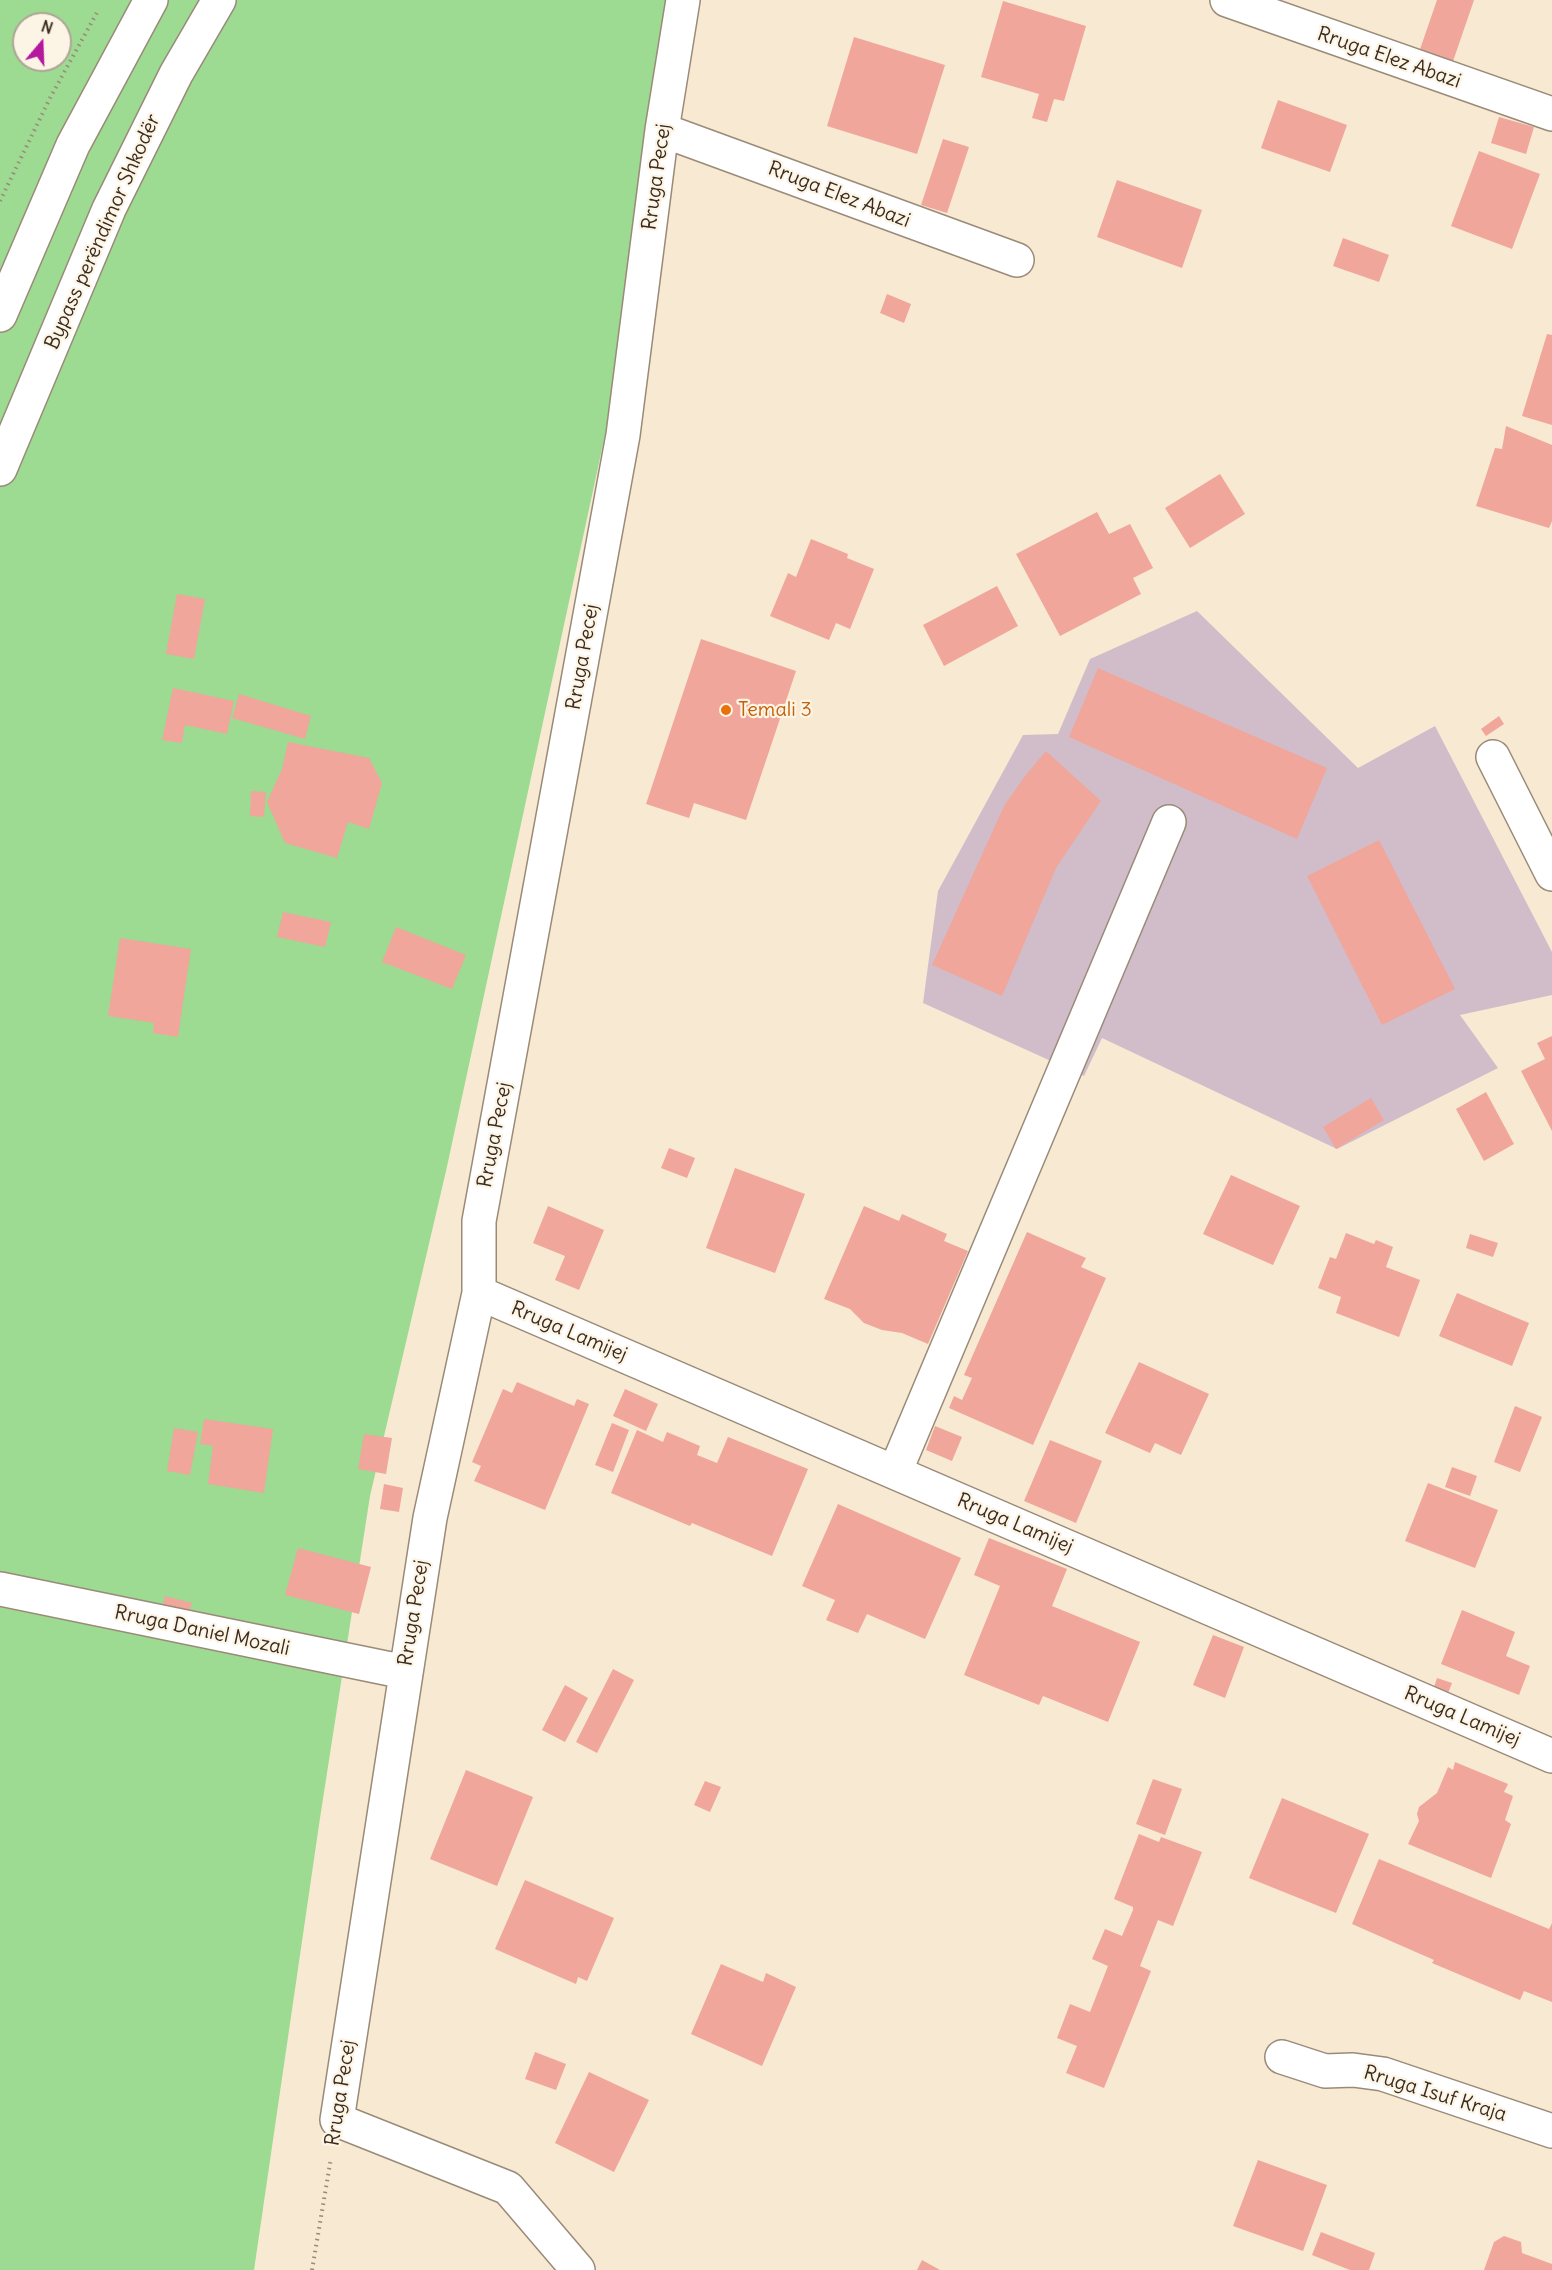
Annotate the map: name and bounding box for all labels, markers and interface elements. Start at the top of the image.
north arrow [12,12,72,72]
text: N [39,16,56,38]
street label: Rruga Elez Abazi [1314,22,1464,94]
street label: Bypass perëndimor Shkodër [40,111,166,353]
street label: Rruga Pecej [638,122,676,232]
street label: Rruga Elez Abazi [764,157,914,233]
street label: Rruga Pecej [562,602,604,712]
place label: Temali 3 [738,698,812,722]
marker: Temali 3 [719,703,733,717]
street label: Rruga Pecej [473,1080,517,1190]
street label: Rruga Lamijej [507,1297,631,1367]
street label: Rruga Lamijej [953,1489,1077,1559]
street label: Rruga Pecej [394,1558,434,1668]
street label: Rruga Daniel Mozali [112,1601,292,1661]
street label: Rruga Lamijej [1400,1682,1524,1752]
street label: Rruga Pecej [321,2038,361,2148]
street label: Rruga Isuf Kraja [1361,2061,1509,2127]

